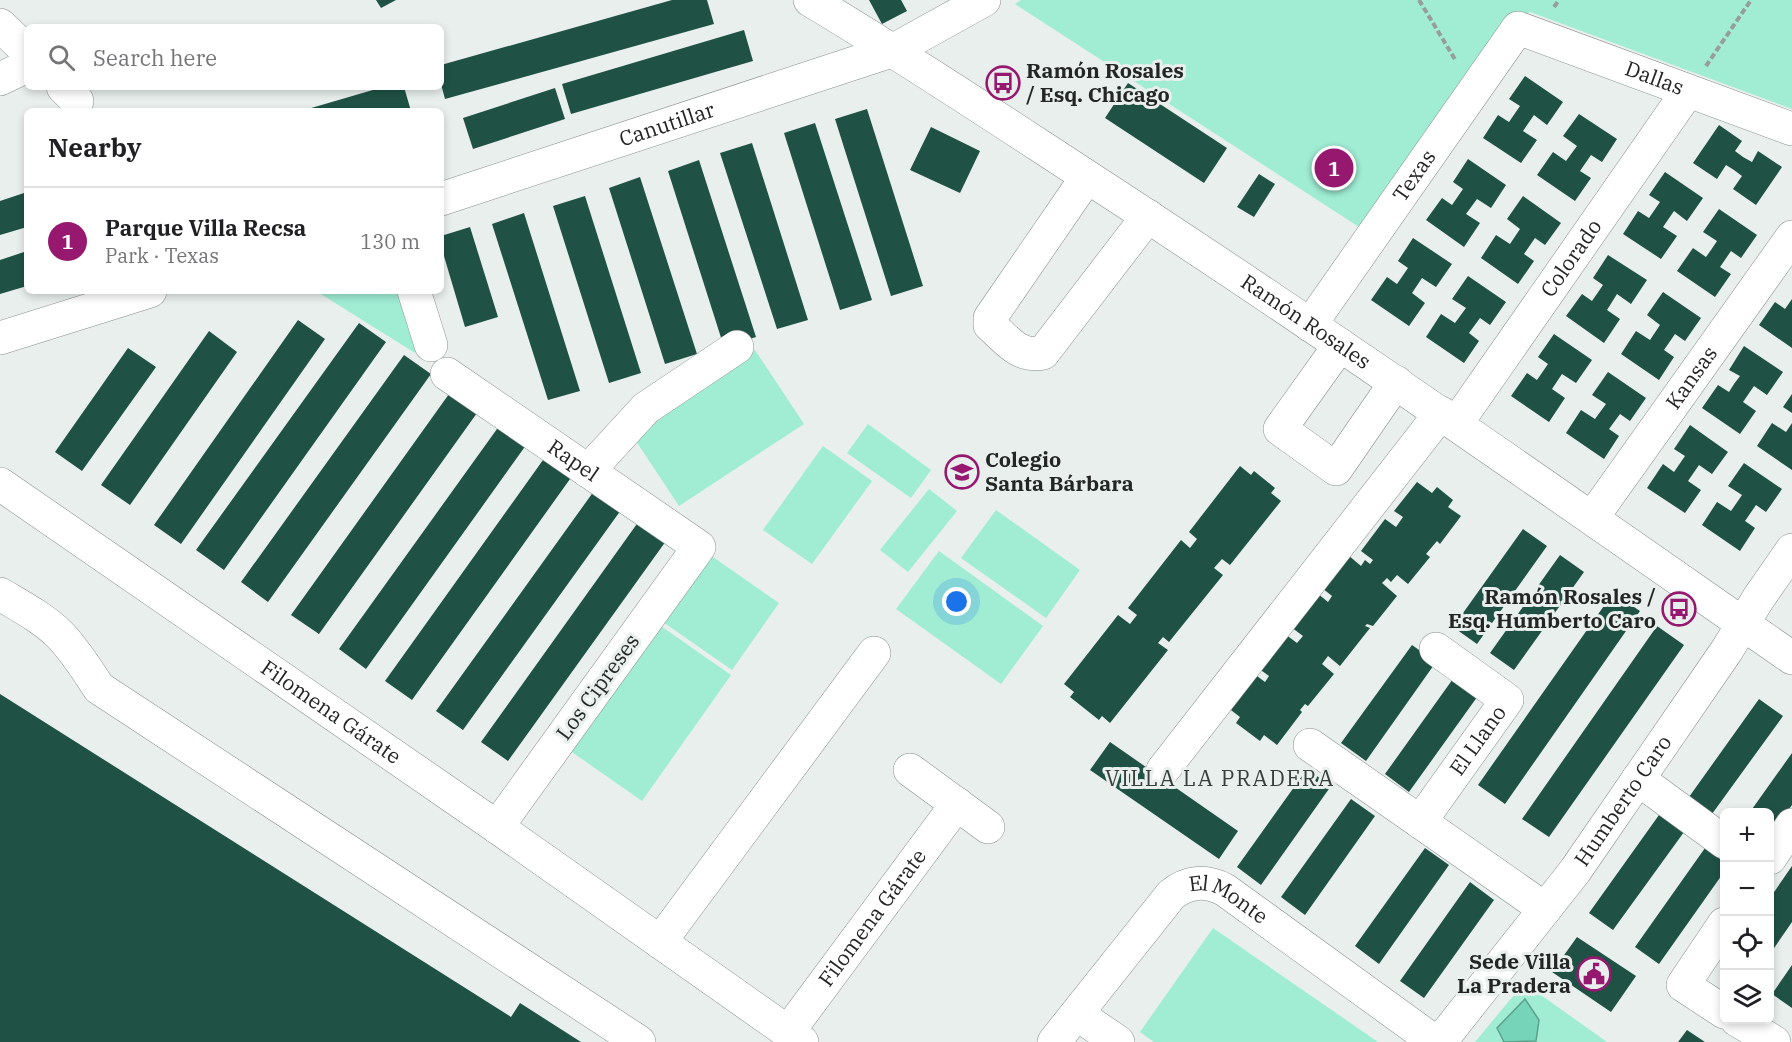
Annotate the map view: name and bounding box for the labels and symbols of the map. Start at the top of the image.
street label: Dallas [1621,54,1688,101]
place label: Ramón Rosales / Esq. Chicago [1026,56,1184,108]
bus stop icon: Ramón Rosales / Esq. Chicago [985,65,1021,101]
street label: Canutillar [615,95,719,152]
street label: Texas [1386,144,1441,207]
pin: 1 [1314,146,1354,190]
street label: Colorado [1534,213,1608,302]
street label: Ramón Rosales [1236,267,1377,375]
street label: Kansas [1659,340,1723,414]
street label: Rapel [543,432,605,487]
place label: Colegio Santa Bárbara [985,445,1134,497]
school or university icon: Colegio Santa Bárbara [944,454,980,490]
place label: Ramón Rosales / Esq. Humberto Caro [1448,582,1656,634]
your location [942,587,971,616]
bus stop icon: Ramón Rosales / Esq. Humberto Caro [1661,591,1697,627]
street label: Los Cipreses [549,628,645,745]
street label: Filomena Gárate [256,653,407,770]
street label: El Llano [1443,699,1512,781]
street label: Humberto Caro [1567,729,1677,871]
district label: VILLA LA PRADERA [1105,763,1335,792]
street label: Filomena Gárate [812,843,932,992]
street label: El Monte [1187,868,1274,930]
place label: Sede Villa La Pradera [1457,947,1571,999]
public building icon: Sede Villa La Pradera [1576,956,1612,992]

